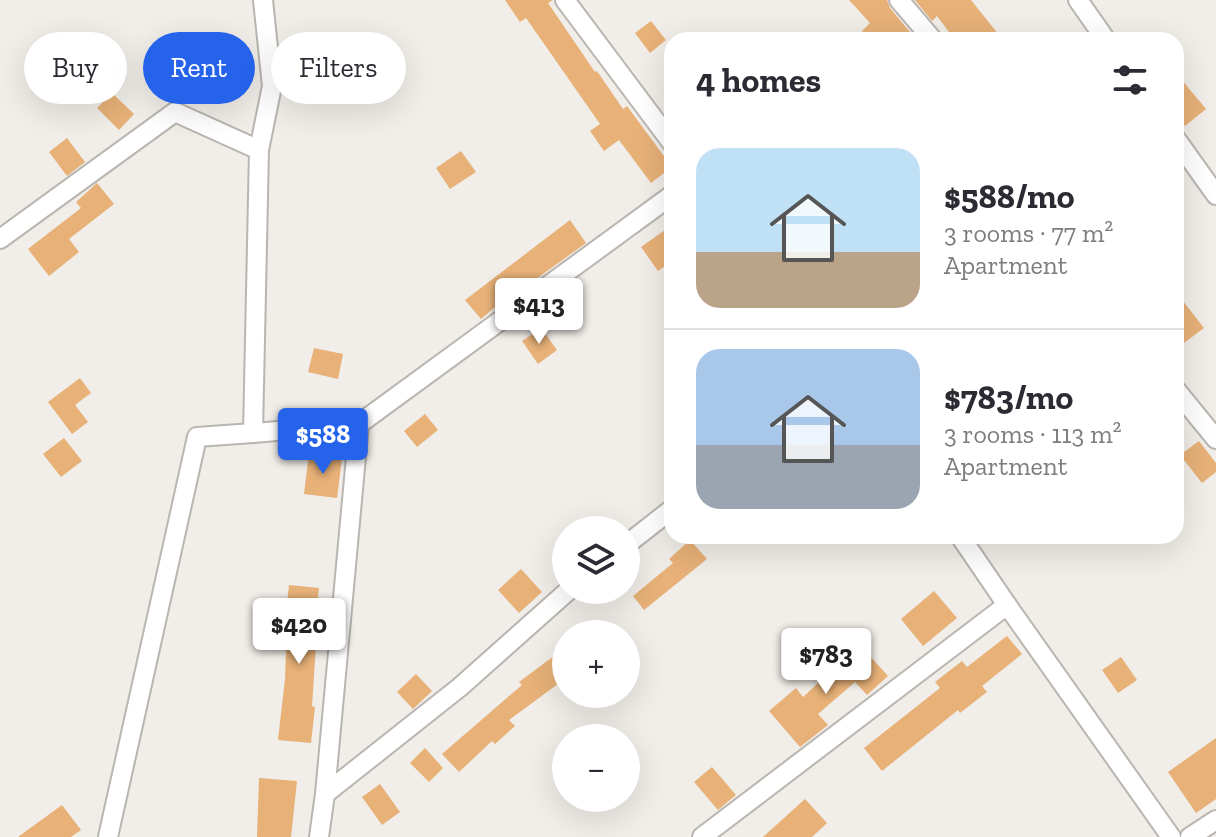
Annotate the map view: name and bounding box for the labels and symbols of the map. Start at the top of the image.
pin: $413 [492,278,586,346]
pin: $588 [276,408,370,476]
pin: $420 [252,598,346,666]
pin: $783 [779,628,873,696]

